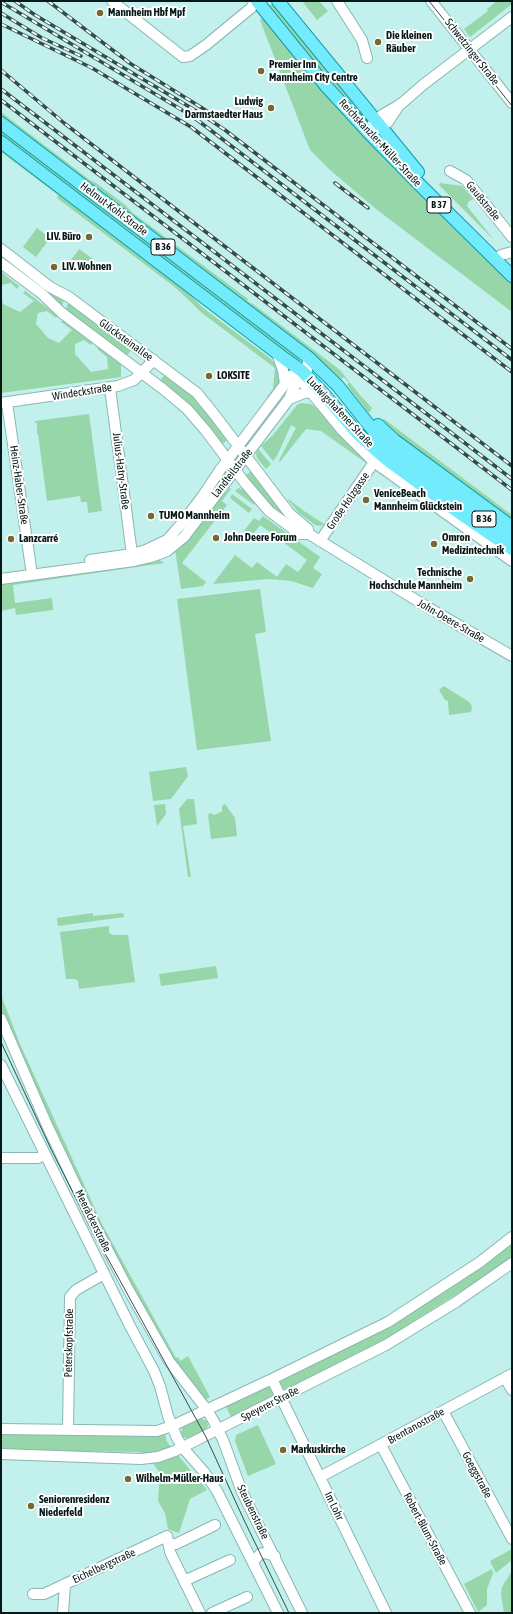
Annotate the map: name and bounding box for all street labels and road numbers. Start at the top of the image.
street label: Schwetzinger Straße [442,16,502,88]
street label: Reichskanzler-Müller-Straße [336,97,424,189]
street label: Helmut-Kohl-Straße [78,179,150,239]
street label: Gaußstraße [463,179,503,223]
road number: B 37 [427,197,451,213]
road number: B 36 [151,239,175,255]
street label: Glücksteinallee [96,316,156,364]
street label: Ludwigshafener Straße [304,374,376,450]
street label: Windeckstraße [51,381,113,403]
street label: Julius-Hatry-Straße [110,432,132,510]
street label: Heinz-Haber-Straße [7,445,31,525]
street label: Landteilstraße [209,446,255,500]
street label: Große Holzgasse [324,470,372,532]
road number: B 36 [472,511,496,527]
street label: John-Deere-Straße [415,596,487,646]
street label: Meeräckerstraße [72,1188,114,1254]
street label: Peterskopfstraße [62,1308,76,1378]
street label: Speyerer Straße [239,1384,301,1424]
street label: Brentanostraße [385,1405,447,1447]
street label: Goeggstraße [459,1450,495,1500]
street label: Steubenstraße [234,1483,272,1541]
street label: Im Lohr [321,1490,347,1522]
street label: Robert-Blum-Straße [400,1491,450,1567]
street label: Eichelbergstraße [71,1546,137,1586]

